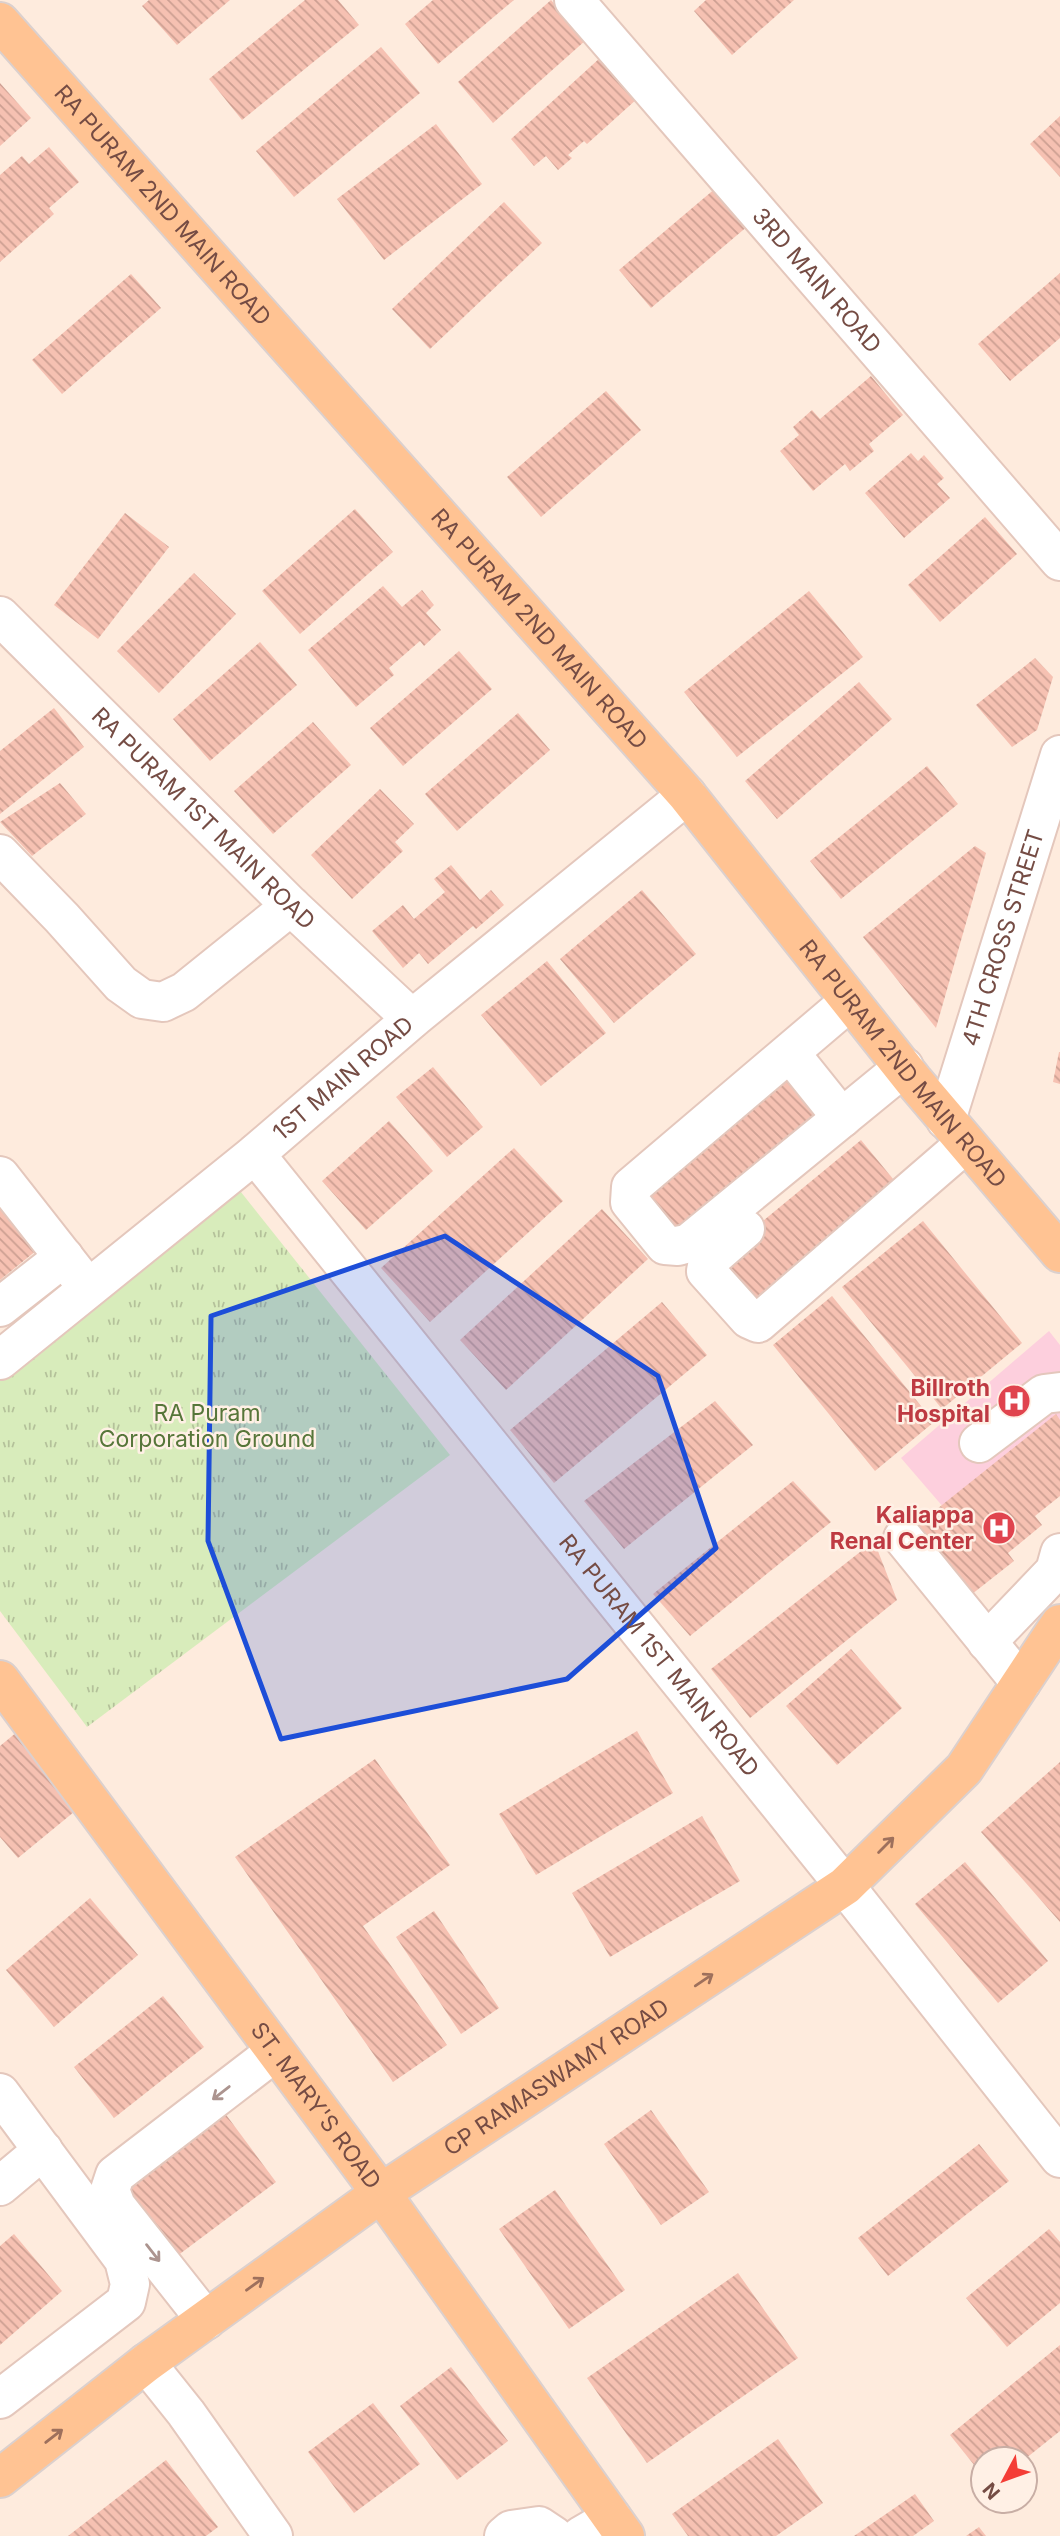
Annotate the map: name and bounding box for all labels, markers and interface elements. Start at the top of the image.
street label: RA PURAM 2ND MAIN ROAD [49,79,277,331]
street label: 3RD MAIN ROAD [746,202,887,359]
street label: RA PURAM 2ND MAIN ROAD [425,503,654,755]
street label: RA PURAM 1ST MAIN ROAD [86,702,321,935]
street label: 4TH CROSS STREET [956,826,1050,1049]
street label: RA PURAM 2ND MAIN ROAD [793,934,1012,1194]
street label: 1ST MAIN ROAD [267,1010,419,1146]
place label: Billroth Hospital [897,1374,990,1428]
hospital icon: Billroth Hospital [995,1382,1033,1420]
park label: RA Puram Corporation Ground [99,1399,315,1453]
place label: Kaliappa Renal Center [830,1501,974,1555]
hospital icon: Kaliappa Renal Center [980,1509,1018,1547]
street label: RA PURAM 1ST MAIN ROAD [553,1529,765,1782]
one-way arrow [878,1837,895,1854]
one-way arrow [693,1973,713,1987]
street label: CP RAMASWAMY ROAD [438,1992,674,2162]
street label: ST. MARY'S ROAD [245,2017,387,2194]
one-way arrow [213,2086,231,2101]
one-way arrow [146,2244,161,2262]
one-way arrow [245,2277,264,2291]
one-way arrow [44,2428,63,2443]
north arrow [969,2445,1039,2515]
text: N [978,2478,1005,2504]

